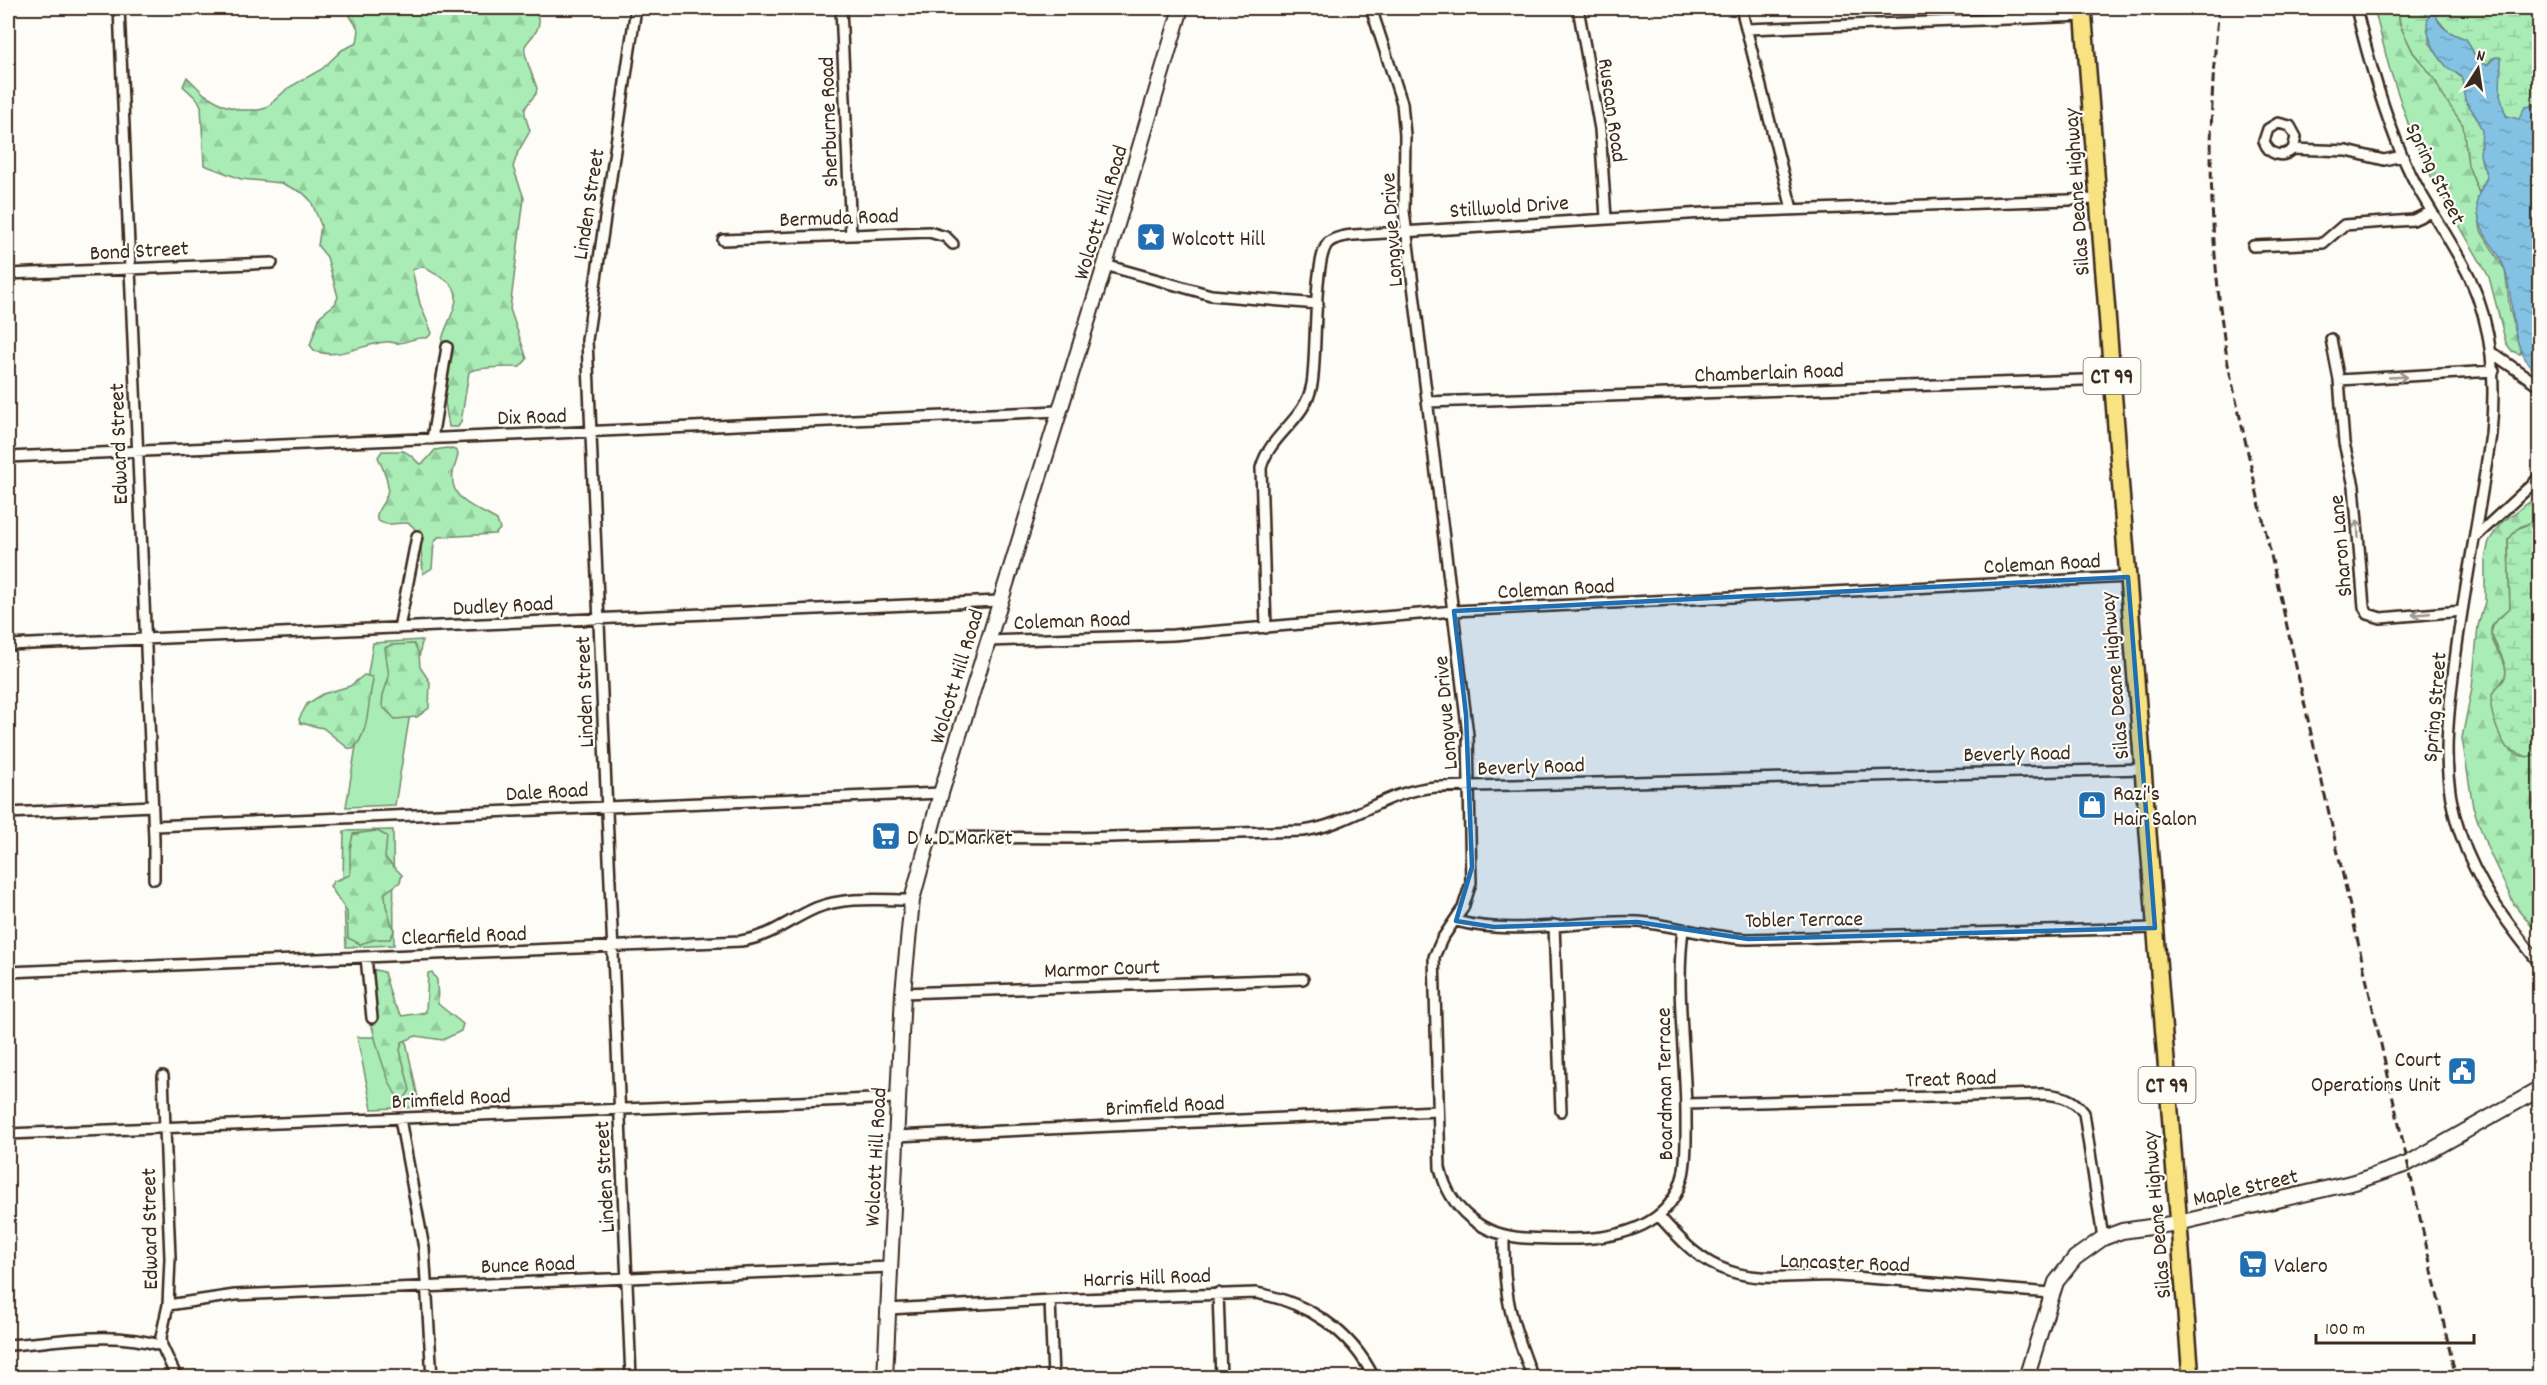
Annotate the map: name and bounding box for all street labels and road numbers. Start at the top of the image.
street label: Sherburne Road [813,56,848,188]
street label: Ruscan Road [1588,56,1633,165]
street label: Silas Deane Highway [2057,106,2100,277]
street label: Spring Street [2396,118,2472,231]
street label: Wolcott Hill Road [1067,142,1138,284]
street label: Linden Street [566,147,615,262]
street label: Longvue Drive [1374,172,1413,288]
street label: Stillwold Drive [1449,189,1570,228]
street label: Bermuda Road [779,202,899,237]
street label: Bond Street [89,234,190,271]
street label: Chamberlain Road [1694,356,1844,393]
road number: CT 99 [2084,358,2140,394]
street label: Edward Street [103,382,138,505]
street label: Dix Road [497,402,568,435]
street label: Sharon Lane [2323,493,2362,598]
street label: Coleman Road [1983,547,2102,584]
street label: Coleman Road [1497,572,1616,609]
street label: Dudley Road [452,589,555,626]
street label: Silas Deane Highway [2094,589,2139,761]
street label: Coleman Road [1013,605,1131,640]
street label: Wolcott Hill Road [923,606,994,748]
street label: Linden Street [569,635,604,748]
street label: Spring Street [2416,651,2457,764]
street label: Longvue Drive [1427,654,1468,771]
street label: Beverly Road [1963,739,2071,772]
street label: Beverly Road [1477,751,1585,786]
street label: Dale Road [505,776,589,811]
street label: Tobler Terrace [1745,905,1863,938]
street label: Clearfield Road [401,920,528,955]
street label: Marmor Court [1044,953,1161,988]
street label: Boardman Terrace [1650,1007,1683,1161]
street label: Treat Road [1905,1063,1997,1098]
road number: CT 99 [2138,1067,2196,1103]
street label: Brimfield Road [391,1082,512,1119]
street label: Wolcott Hill Road [858,1087,897,1228]
street label: Brimfield Road [1105,1089,1226,1126]
street label: Linden Street [588,1120,625,1233]
street label: Silas Deane Highway [2136,1128,2181,1300]
street label: Maple Street [2190,1162,2301,1217]
street label: Edward Street [135,1168,168,1290]
street label: Lancaster Road [1779,1247,1910,1282]
street label: Bunce Road [480,1249,576,1284]
street label: Harris Hill Road [1083,1262,1212,1297]

